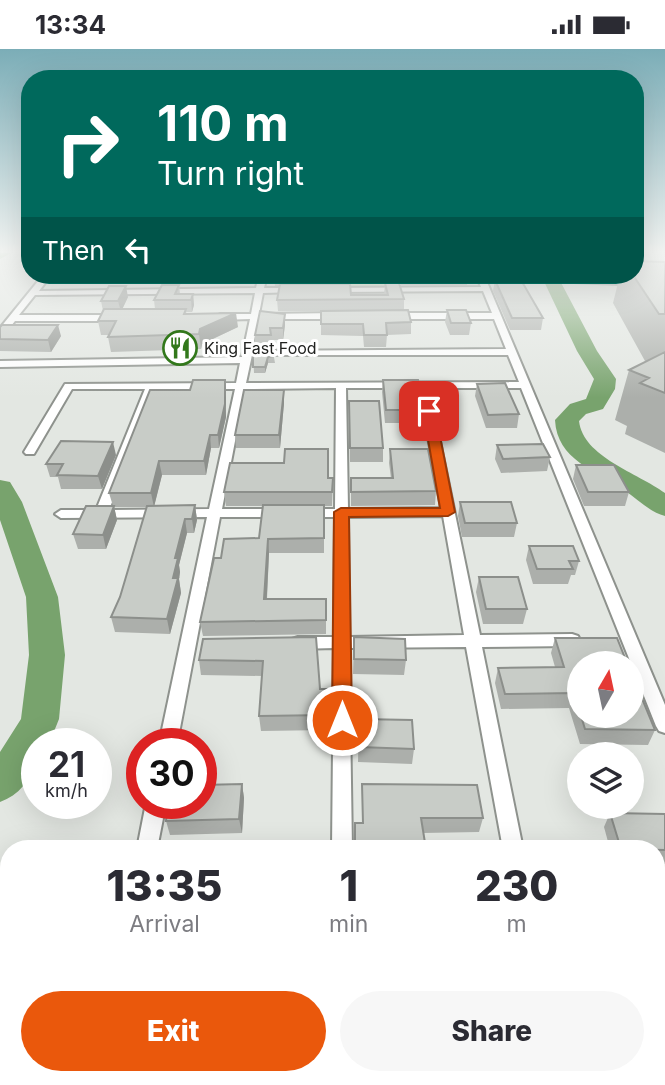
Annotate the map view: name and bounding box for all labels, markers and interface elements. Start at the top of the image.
text: 13:34 [35,9,106,40]
text: 110 m [157,94,289,153]
icon: right [42,98,133,189]
text: Turn right [157,154,304,193]
icon: left [119,231,157,269]
text: Then [42,235,105,266]
restaurant icon: King Fast Food [161,329,199,367]
place label: King Fast Food [204,338,317,358]
pin [399,381,459,441]
icon: arrive [410,392,448,430]
north arrow [567,651,644,728]
map controls [567,651,644,819]
position arrow [305,683,379,757]
speed limit sign: 30 [126,728,217,819]
button: layers [567,742,644,819]
text: 21 [48,743,85,785]
text: km/h [45,780,88,801]
text: 13:35 [107,860,222,911]
text: 1 [339,860,358,911]
text: 230 [475,860,558,911]
text: Arrival [129,910,200,938]
text: min [329,910,368,938]
text: m [507,910,527,938]
button: Exit [21,991,326,1071]
button: Share [340,991,644,1071]

